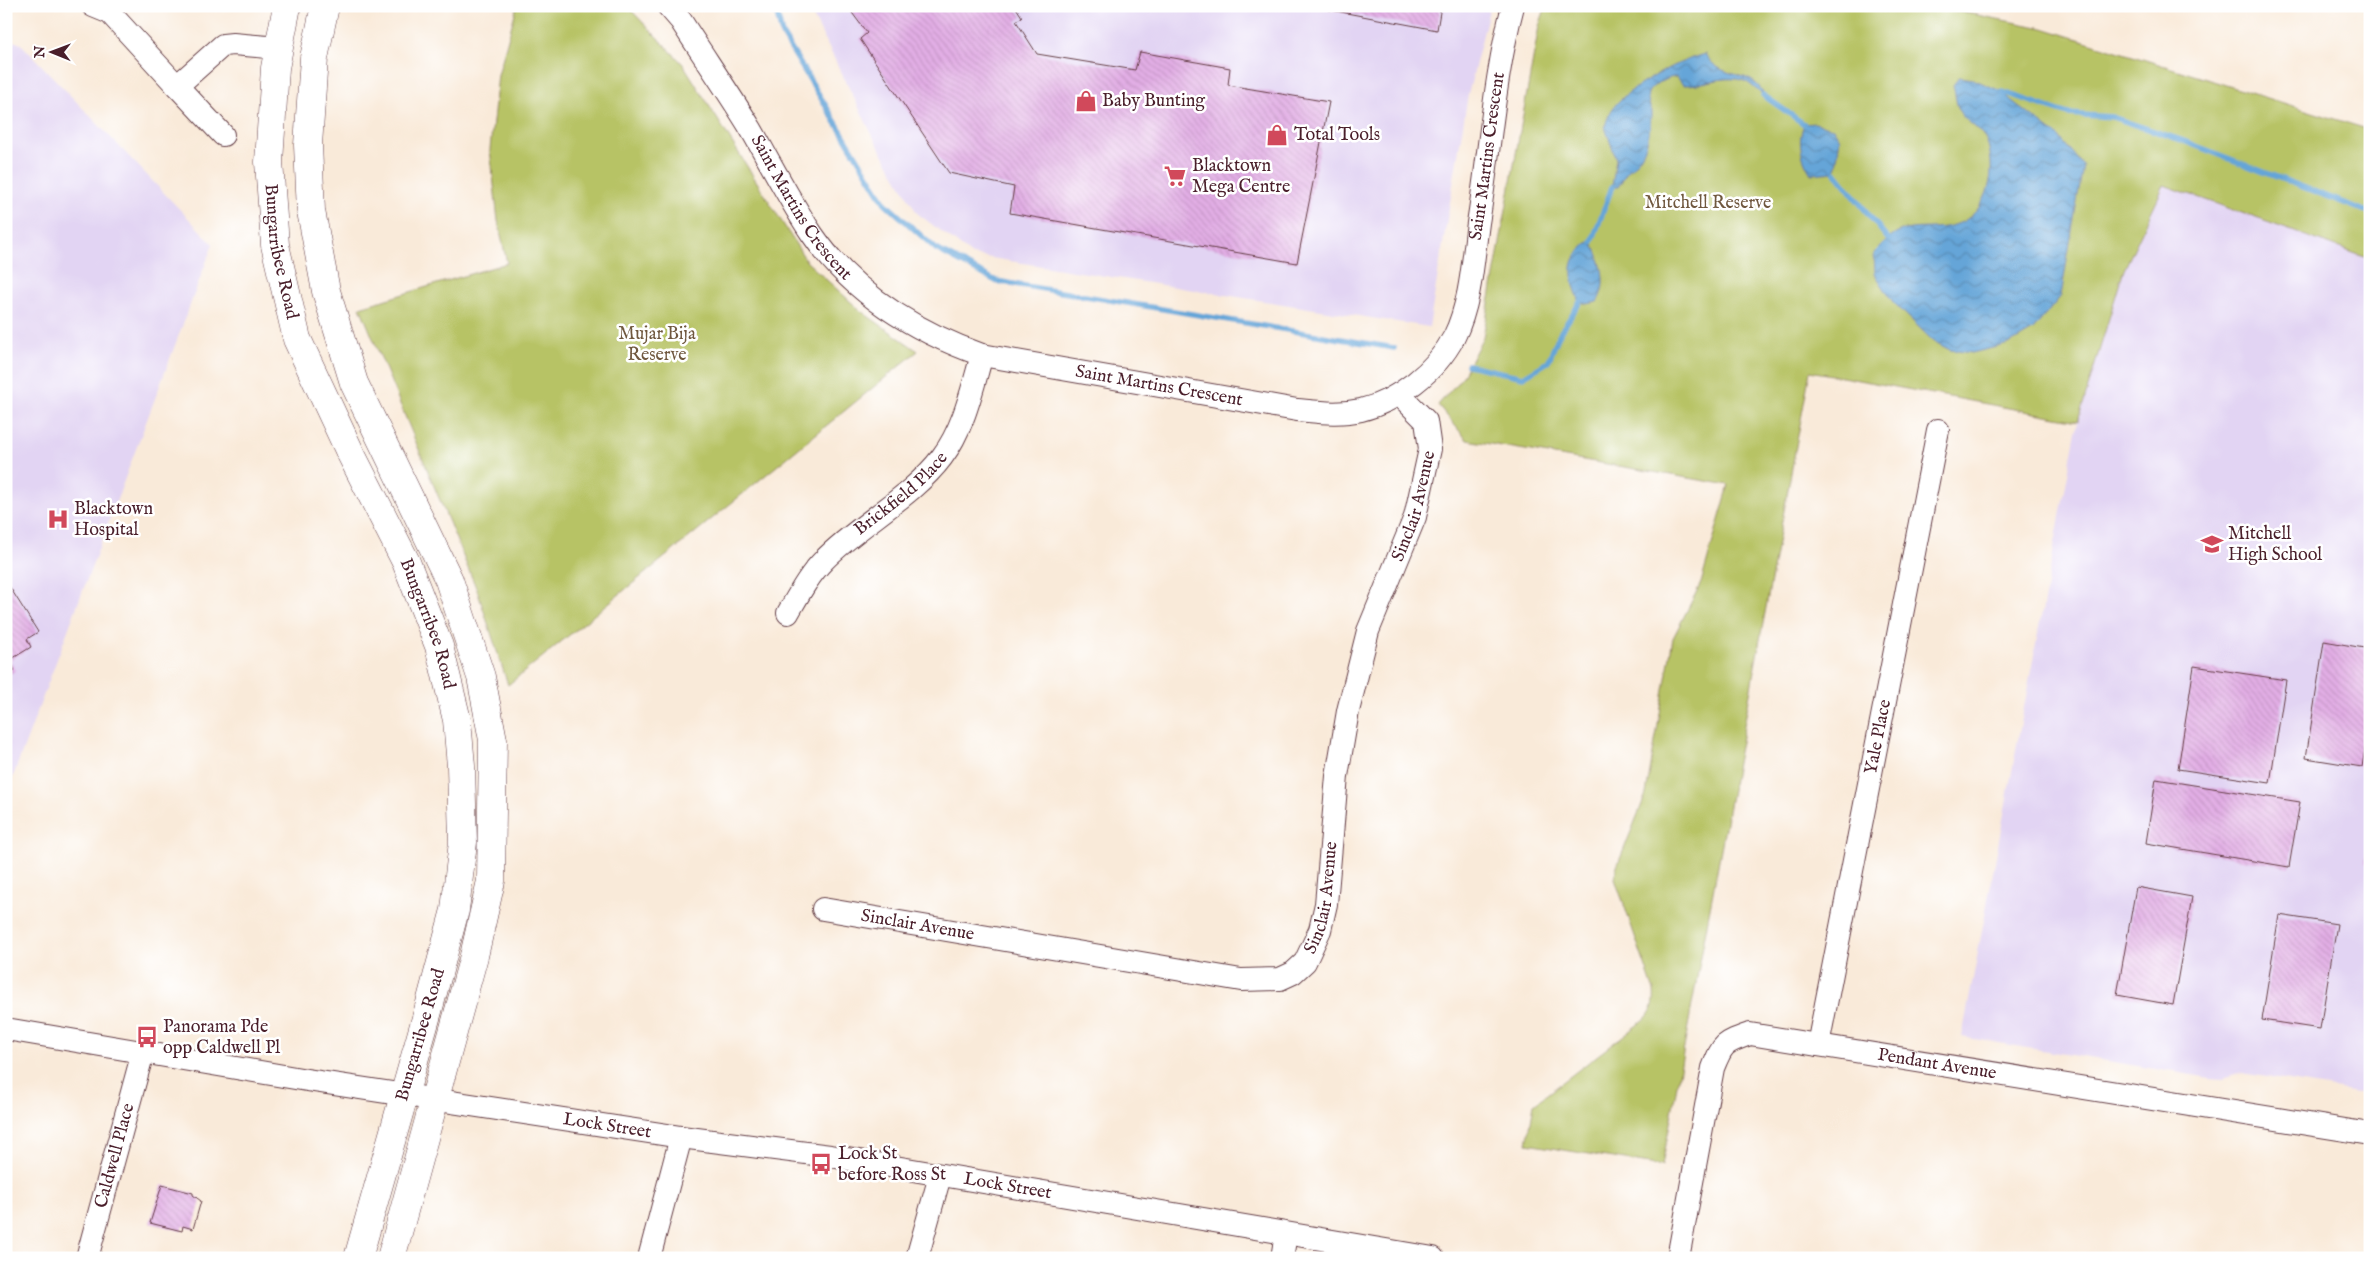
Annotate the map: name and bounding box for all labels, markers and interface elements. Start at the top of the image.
north arrow [28,28,78,78]
text: N [31,46,49,59]
street label: Saint Martins Crescent [1464,71,1510,241]
shop icon: Baby Bunting [1073,88,1099,114]
place label: Baby Bunting [1102,90,1205,113]
shop icon: Total Tools [1264,122,1290,148]
place label: Total Tools [1294,124,1380,147]
street label: Saint Martins Crescent [745,131,857,285]
place label: Blacktown Mega Centre [1192,155,1290,199]
supermarket icon: Blacktown Mega Centre [1162,163,1188,189]
street label: Bungarribee Road [259,183,304,322]
park label: Mitchell Reserve [1645,192,1771,215]
park label: Mujar Bija Reserve [618,323,696,367]
street label: Saint Martins Crescent [1074,360,1245,412]
street label: Brickfield Place [849,447,953,541]
street label: Sinclair Avenue [1386,449,1441,565]
place label: Blacktown Hospital [74,498,153,542]
hospital icon: Blacktown Hospital [45,506,71,532]
place label: Mitchell High School [2228,523,2322,567]
school or university icon: Mitchell High School [2199,531,2225,557]
street label: Bungarribee Road [394,555,461,692]
street label: Yale Place [1860,697,1897,776]
street label: Sinclair Avenue [1299,841,1343,958]
street label: Sinclair Avenue [859,904,976,946]
street label: Bungarribee Road [391,966,451,1104]
place label: Panorama Pde opp Caldwell Pl [163,1016,280,1060]
bus stop icon: Panorama Pde opp Caldwell Pl [134,1024,160,1050]
street label: Pendant Avenue [1876,1043,1998,1085]
street label: Caldwell Place [90,1101,140,1211]
street label: Lock Street [562,1108,653,1144]
place label: Lock St before Ross St [838,1143,946,1187]
bus stop icon: Lock St before Ross St [808,1151,834,1177]
street label: Lock Street [962,1167,1053,1205]

